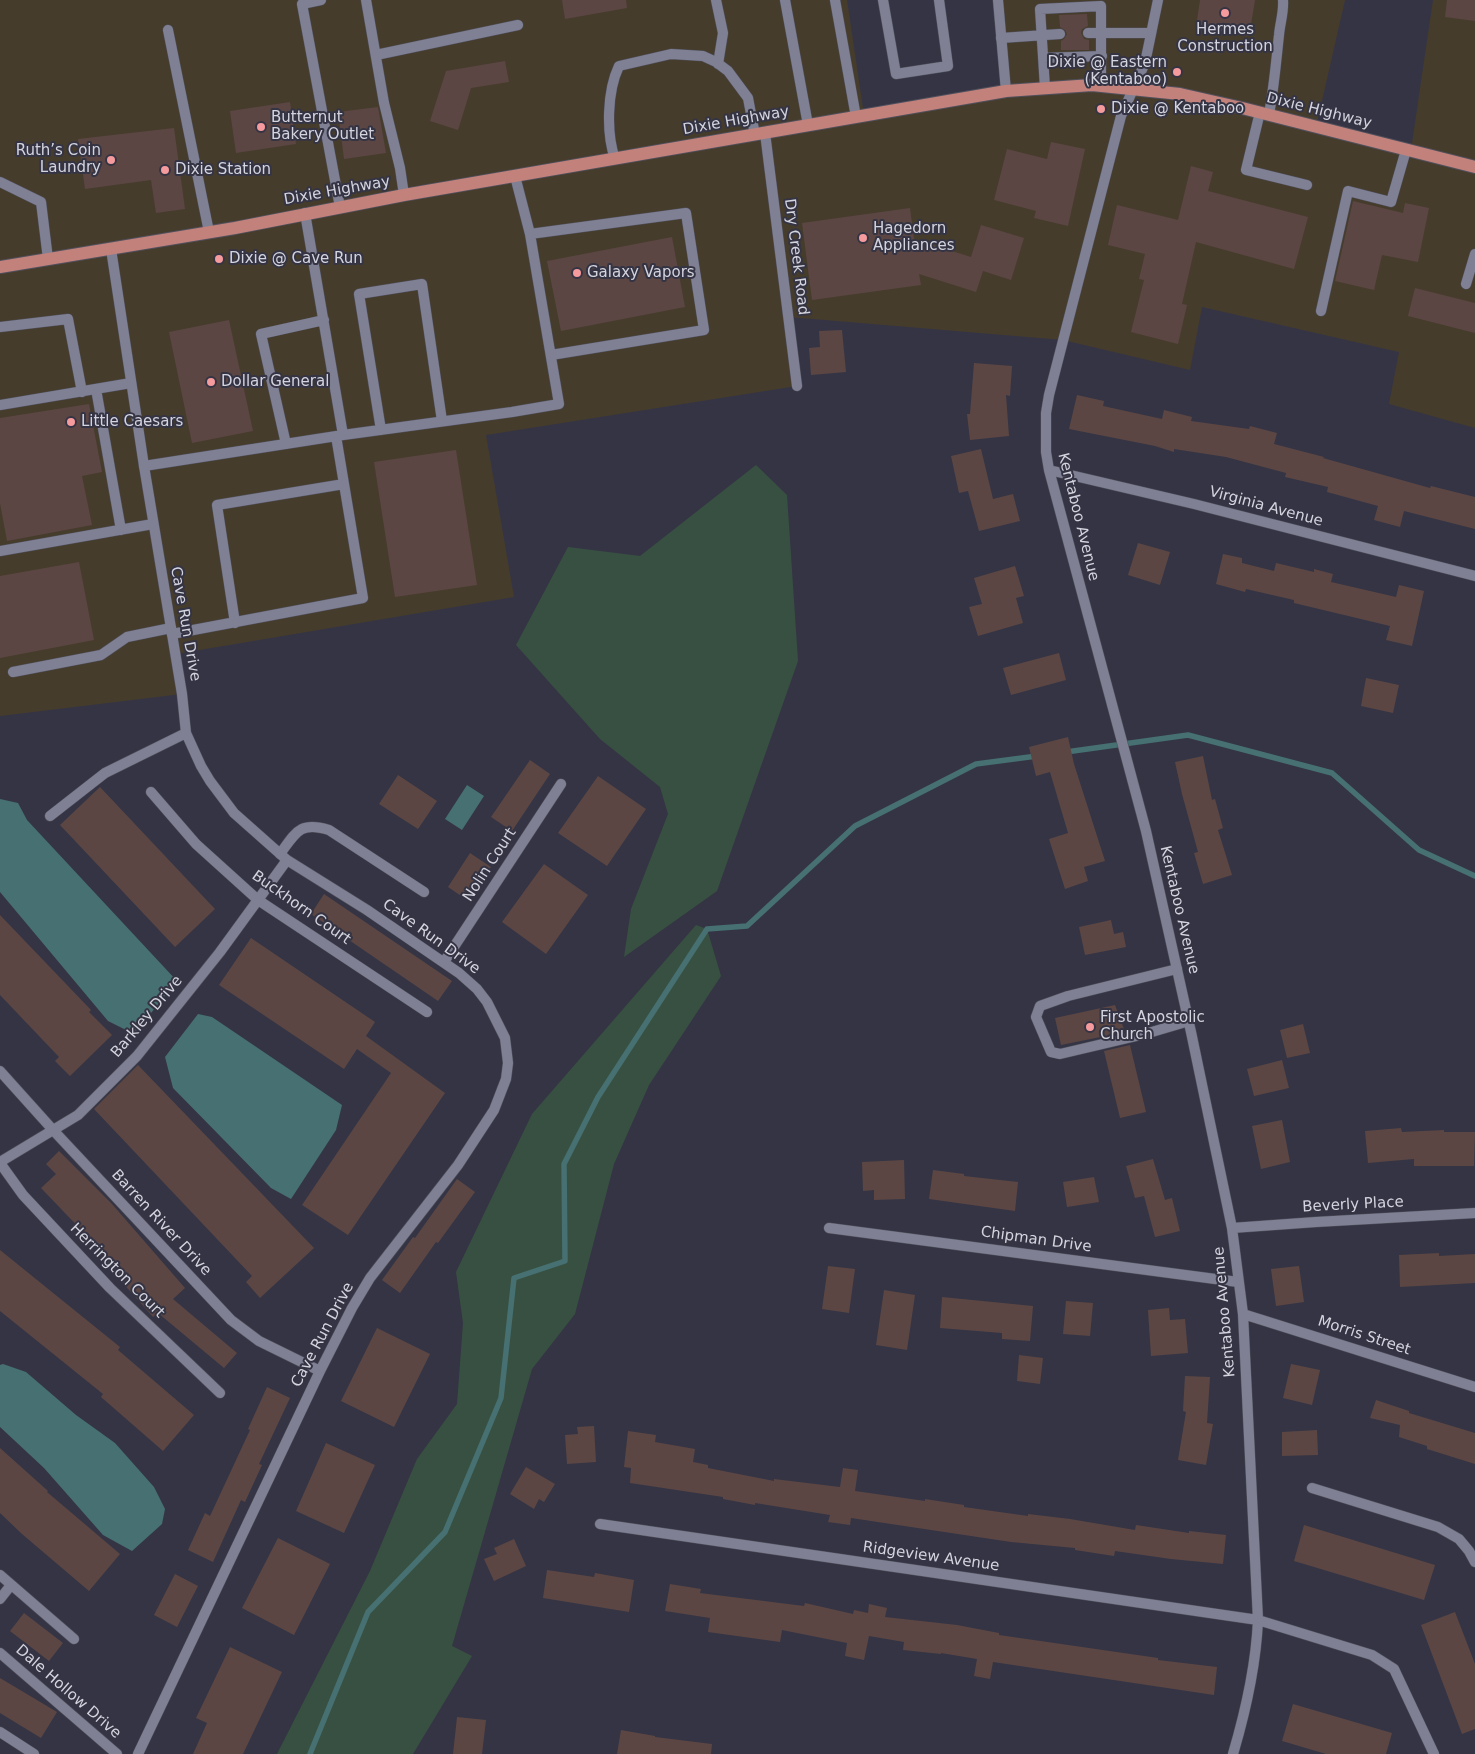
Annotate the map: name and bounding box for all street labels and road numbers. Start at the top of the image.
street label: Dixie Highway [1265,89,1373,133]
street label: Dixie Highway [681,103,791,139]
street label: Dixie Highway [282,173,392,209]
street label: Dry Creek Road [780,198,812,316]
street label: Kentaboo Avenue [1053,451,1103,583]
street label: Virginia Avenue [1207,483,1325,531]
street label: Cave Run Drive [166,565,204,683]
street label: Nolin Court [460,825,520,905]
street label: Kentaboo Avenue [1155,844,1203,976]
street label: Buckhorn Court [248,867,354,949]
street label: Cave Run Drive [379,896,483,978]
street label: Barkley Drive [108,972,186,1062]
street label: Barren River Drive [107,1166,215,1280]
street label: Beverly Place [1302,1193,1404,1217]
street label: Herrington Court [66,1220,168,1322]
street label: Chipman Drive [979,1223,1093,1257]
street label: Kentaboo Avenue [1210,1246,1240,1378]
street label: Cave Run Drive [288,1280,358,1390]
street label: Morris Street [1315,1313,1413,1359]
street label: Ridgeview Avenue [861,1538,1001,1576]
street label: Dale Hollow Drive [12,1641,124,1743]

